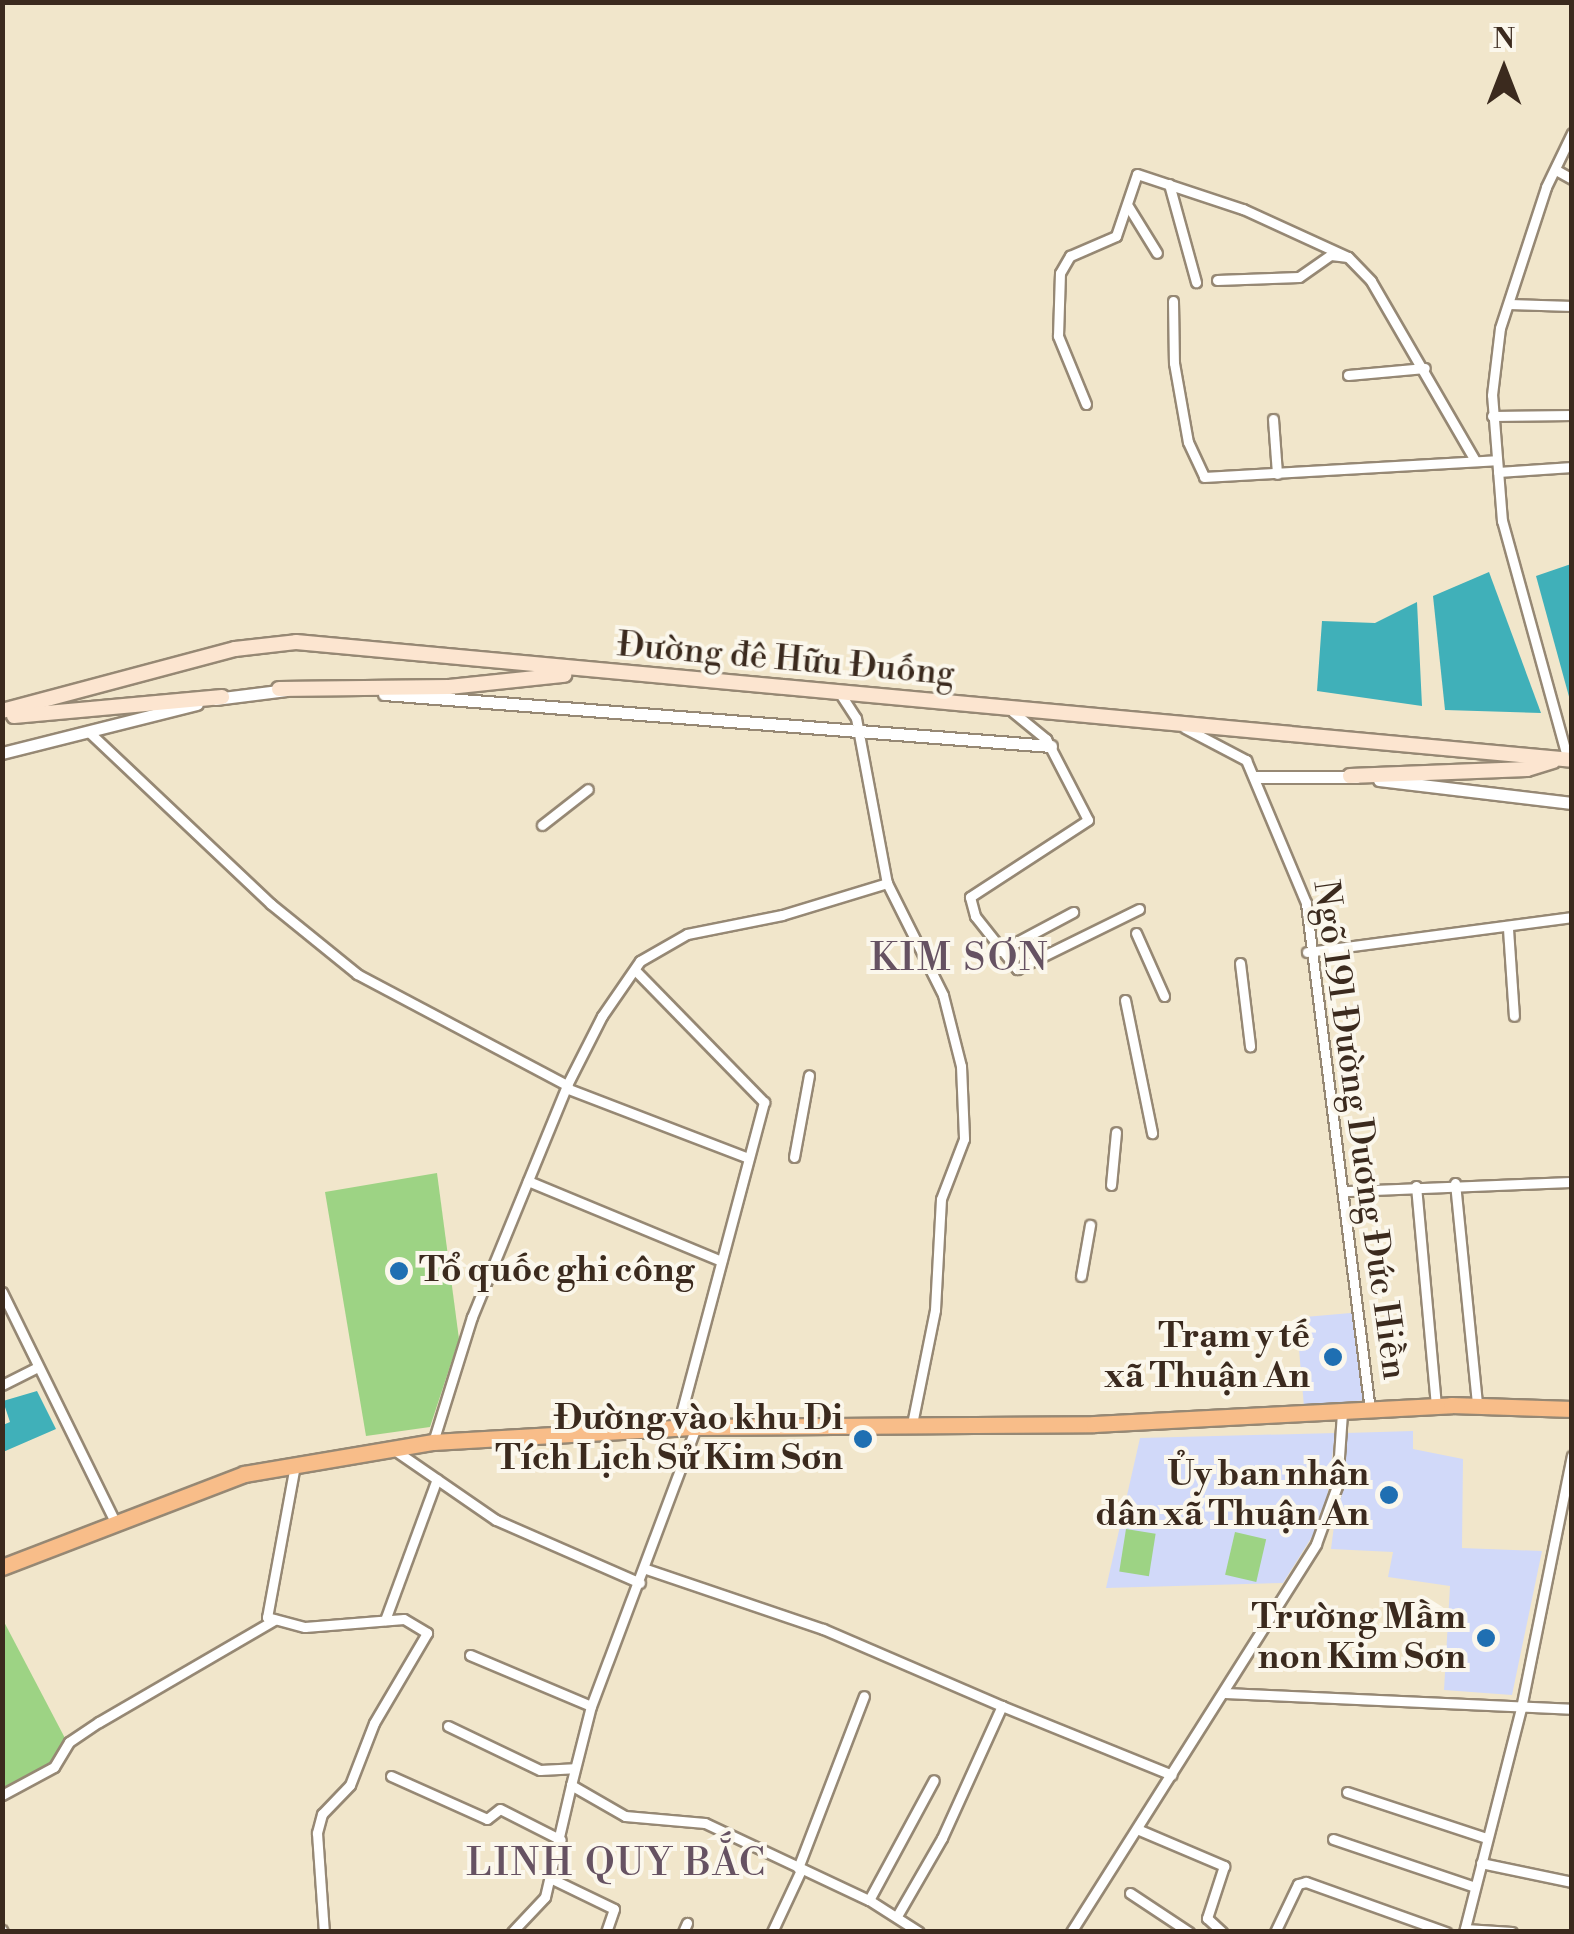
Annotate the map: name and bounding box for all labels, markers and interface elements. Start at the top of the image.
north arrow [1454,20,1554,120]
text: N [1493,22,1515,57]
street label: Đường đê Hữu Đuống [615,624,957,696]
street label: Ngõ 191 Đường Dương Đức Hiền [1303,878,1415,1382]
district label: KIM SƠN [870,936,1050,982]
place label: Tổ quốc ghi công [419,1250,694,1292]
marker: Tổ quốc ghi công [388,1260,410,1282]
place label: Trạm y tế xã Thuận An [1104,1316,1310,1398]
marker: Trạm y tế xã Thuận An [1320,1344,1346,1370]
place label: Đường vào khu Di Tích Lịch Sử Kim Sơn [495,1398,843,1480]
marker: Đường vào khu Di Tích Lịch Sử Kim Sơn [852,1428,874,1450]
place label: Ủy ban nhân dân xã Thuận An [1095,1454,1369,1536]
marker: Ủy ban nhân dân xã Thuận An [1378,1484,1400,1506]
place label: Trường Mầm non Kim Sơn [1252,1597,1466,1679]
marker: Trường Mầm non Kim Sơn [1475,1627,1497,1649]
district label: LINH QUY BẮC [466,1841,768,1887]

